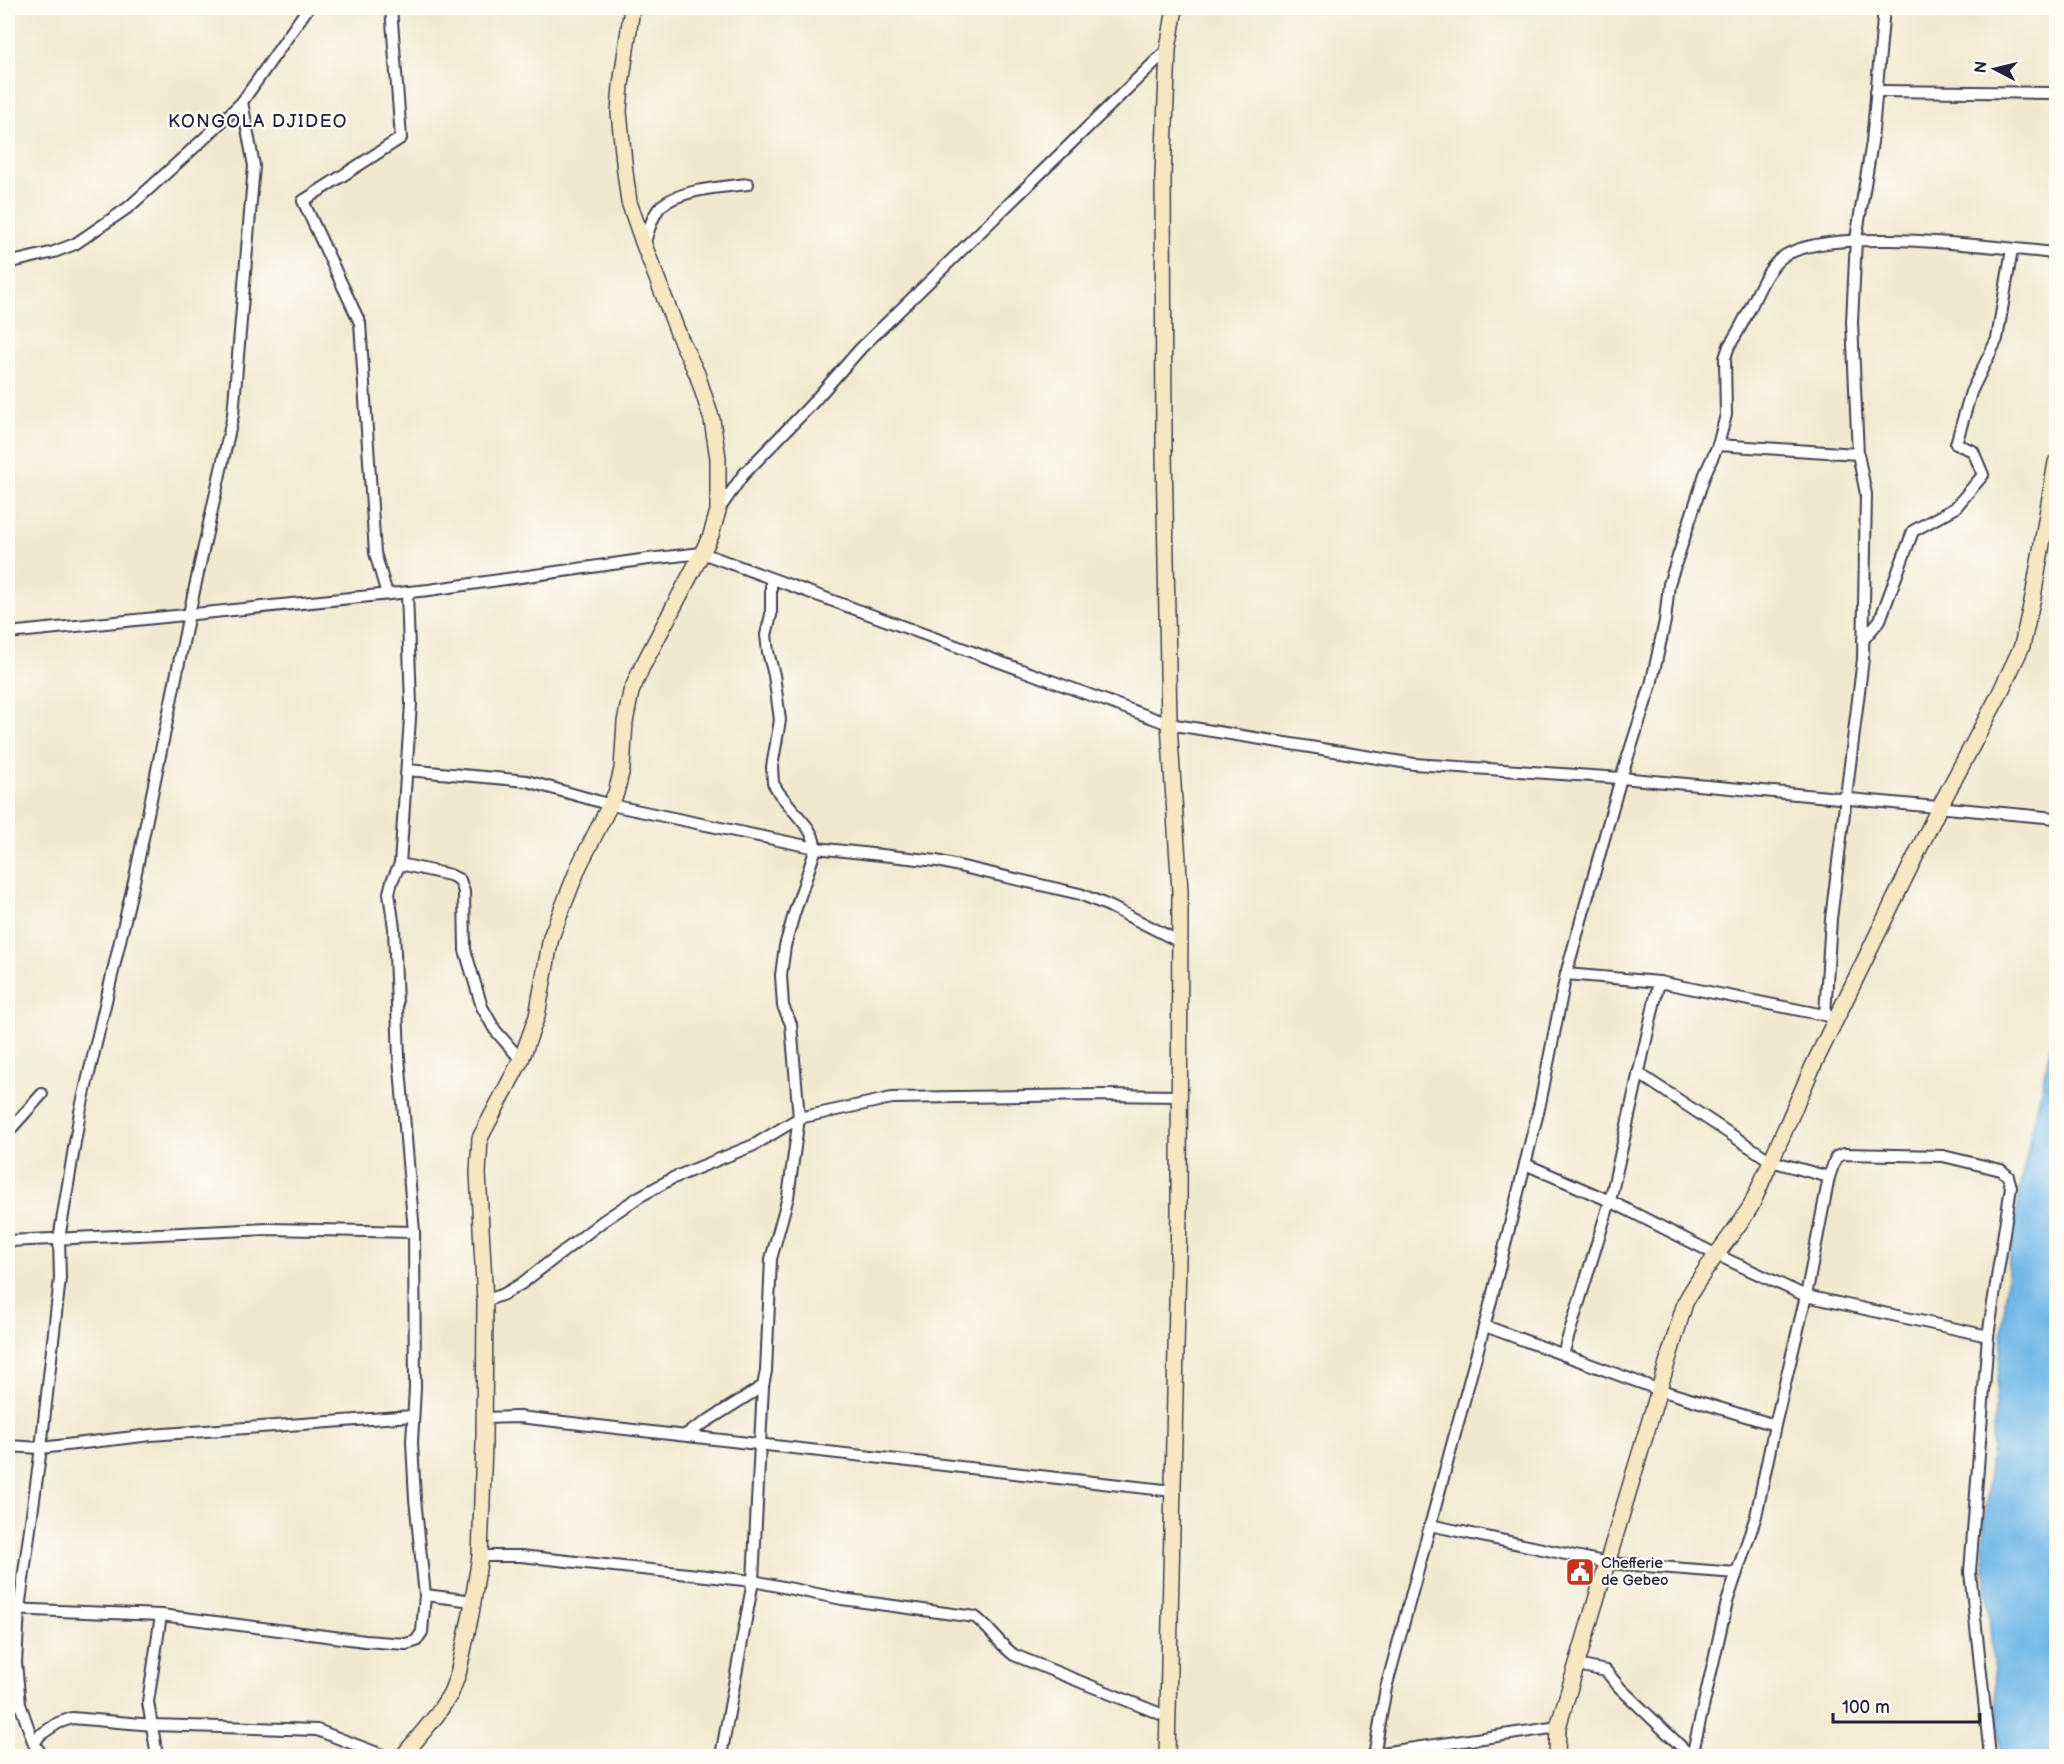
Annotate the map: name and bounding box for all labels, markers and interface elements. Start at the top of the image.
north arrow [1965,39,2025,99]
text: N [1971,60,1992,74]
district label: KONGOLA DJIDEO [168,111,348,132]
place label: Chefferie de Gebeo [1601,1554,1669,1590]
public building icon: Chefferie de Gebeo [1564,1556,1596,1588]
scale bar [1833,1686,1980,1724]
text: 100 m [1842,1697,1890,1718]

